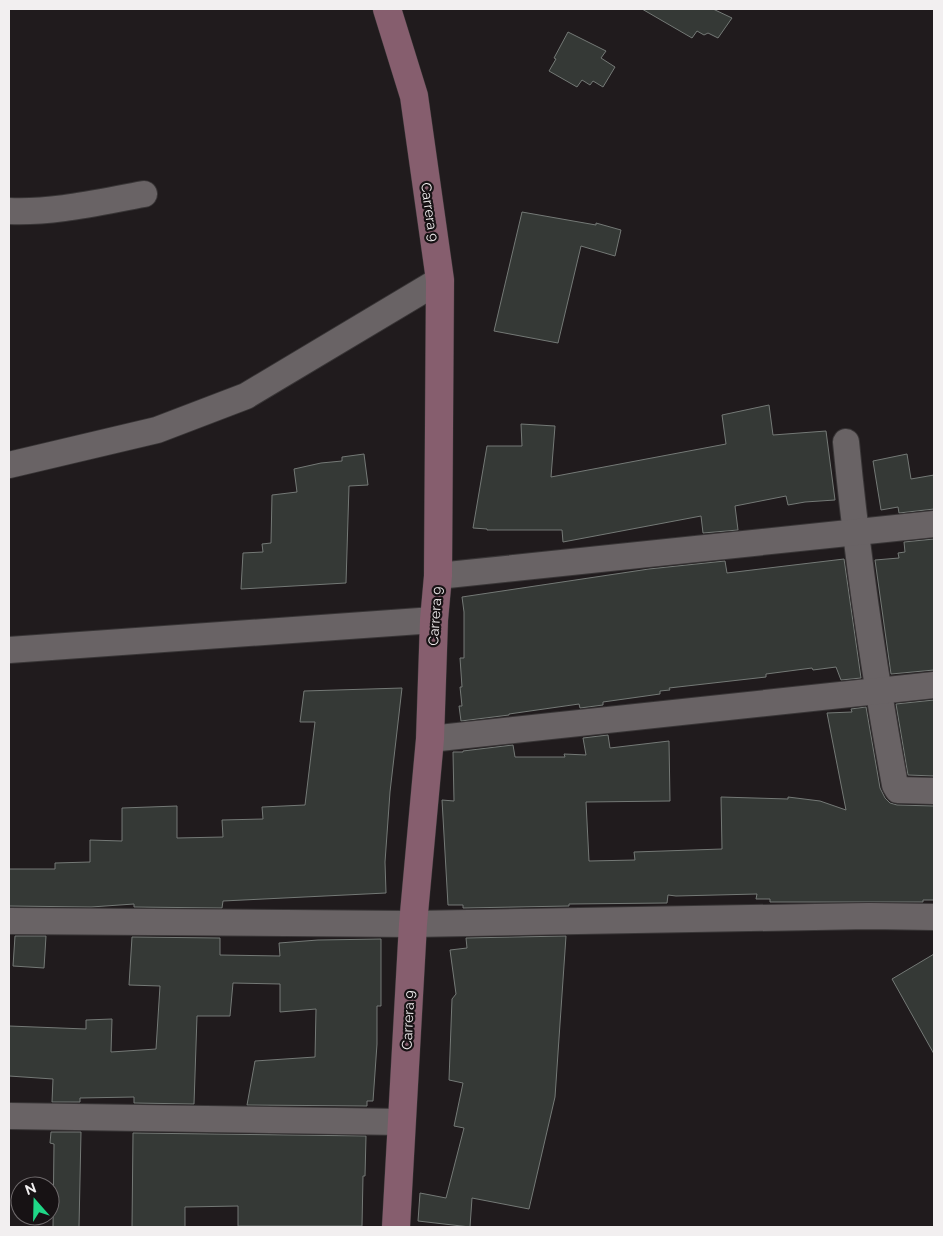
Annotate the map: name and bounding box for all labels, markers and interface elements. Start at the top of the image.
street label: Carrera 9 [418,182,442,242]
street label: Carrera 9 [425,586,445,646]
street label: Carrera 9 [398,990,418,1050]
north arrow [10,1176,60,1226]
text: N [23,1179,38,1198]

